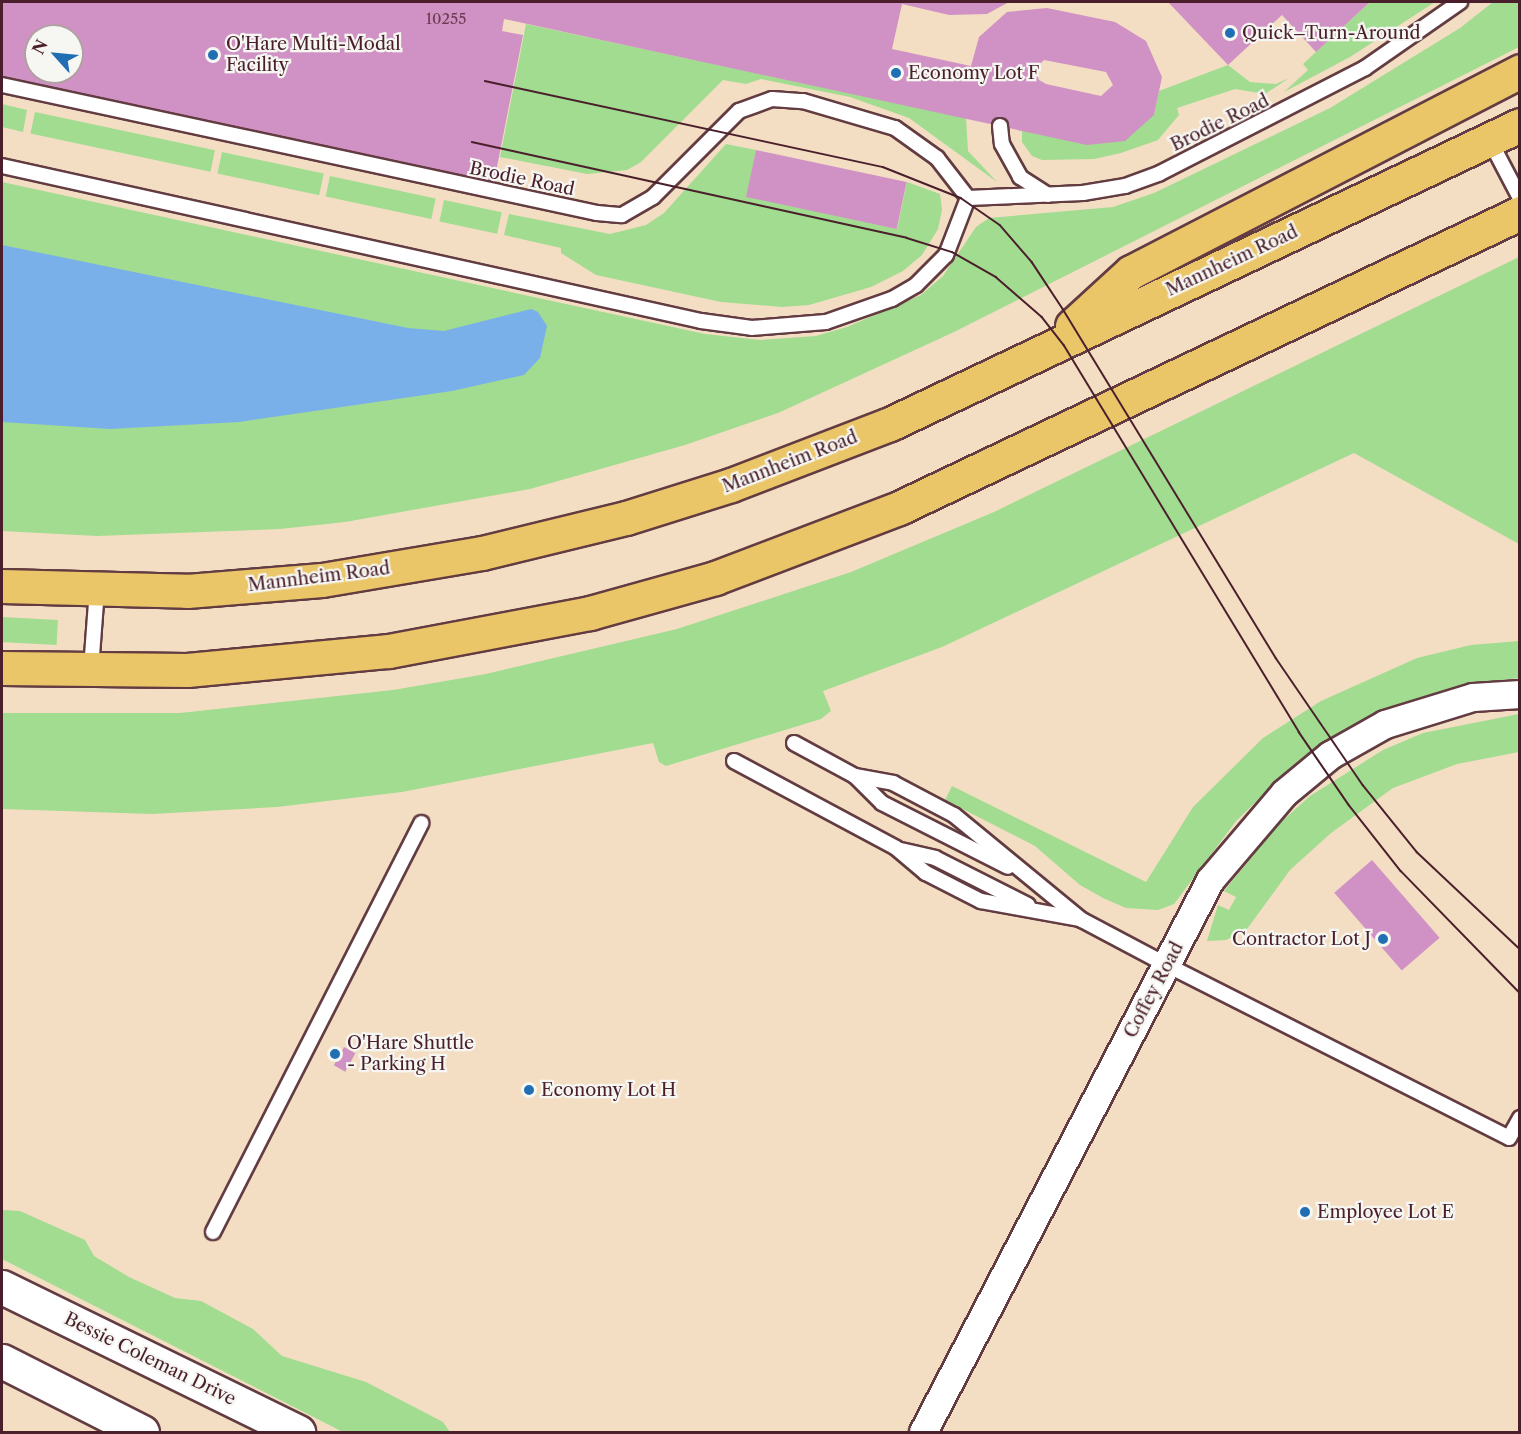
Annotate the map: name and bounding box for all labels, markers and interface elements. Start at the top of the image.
house number: 10255 [426,10,466,28]
place label: Quick–Turn-Around [1242,22,1420,44]
north arrow [24,24,84,84]
marker: Quick–Turn-Around [1223,26,1237,40]
place label: O'Hare Multi-Modal Facility [226,34,401,76]
text: N [28,36,52,57]
marker: O'Hare Multi-Modal Facility [204,46,222,64]
place label: Economy Lot F [908,62,1040,84]
marker: Economy Lot F [889,66,903,80]
street label: Brodie Road [1167,90,1273,156]
street label: Brodie Road [468,157,576,201]
street label: Mannheim Road [1163,221,1301,301]
street label: Mannheim Road [719,426,861,498]
street label: Mannheim Road [247,558,391,596]
place label: Contractor Lot J [1232,928,1371,950]
marker: Contractor Lot J [1376,932,1390,946]
street label: Coffey Road [1120,938,1188,1042]
place label: O'Hare Shuttle - Parking H [347,1033,474,1076]
marker: O'Hare Shuttle - Parking H [328,1047,342,1061]
place label: Economy Lot H [541,1079,677,1101]
marker: Economy Lot H [522,1083,536,1097]
place label: Employee Lot E [1317,1201,1454,1223]
marker: Employee Lot E [1298,1205,1312,1219]
street label: Bessie Coleman Drive [61,1308,239,1410]

